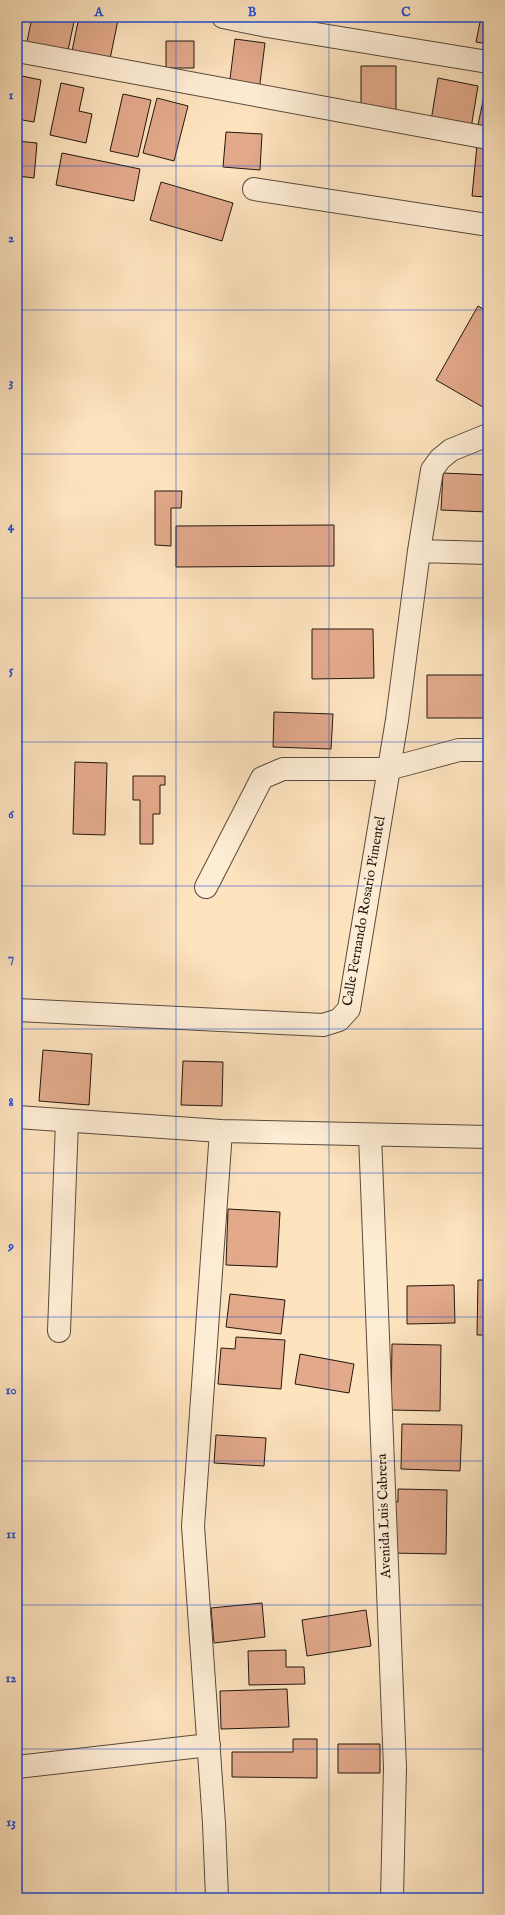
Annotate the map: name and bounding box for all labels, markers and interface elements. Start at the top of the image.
text: A [94,4,105,21]
text: B [248,4,257,21]
text: C [401,4,411,21]
text: 1 [9,87,14,104]
text: 2 [8,230,14,247]
text: 3 [9,374,14,391]
text: 4 [8,518,15,535]
text: 5 [9,662,14,679]
text: 6 [8,806,14,823]
street label: Calle Fernando Rosario Pimentel [338,814,390,1007]
text: 7 [8,950,14,967]
text: 8 [8,1094,14,1111]
text: 9 [7,1238,14,1255]
text: 10 [5,1382,17,1399]
street label: Avenida Luis Cabrera [373,1452,395,1580]
text: 11 [6,1526,16,1543]
text: 12 [6,1670,16,1687]
text: 13 [6,1814,16,1831]

